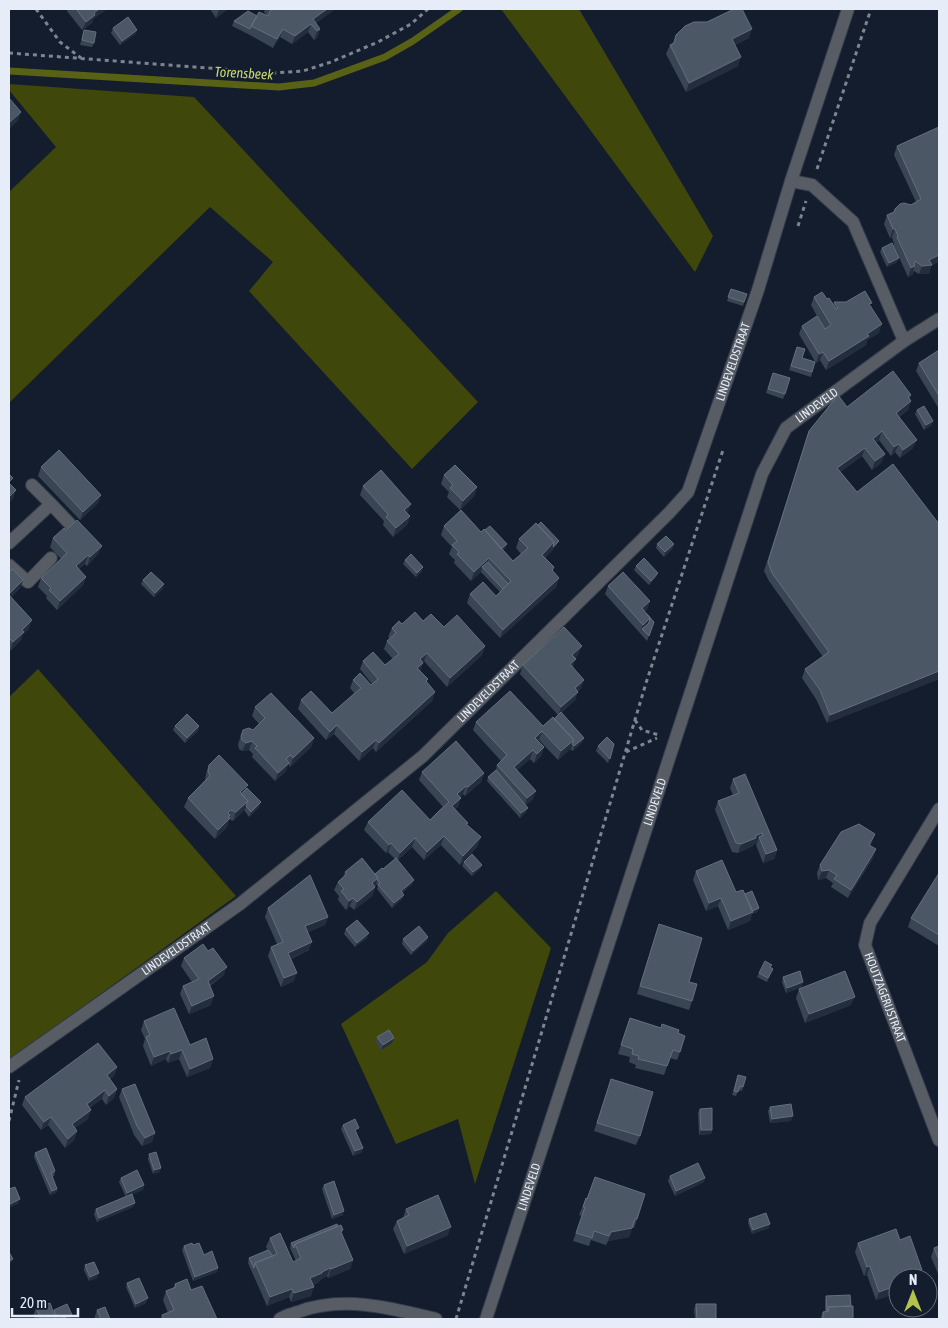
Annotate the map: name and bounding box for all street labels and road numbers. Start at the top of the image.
street label: LINDEVELDSTRAAT [713,320,753,403]
street label: LINDEVELD [793,385,841,426]
street label: LINDEVELDSTRAAT [454,657,523,725]
street label: LINDEVELD [641,776,669,827]
street label: LINDEVELDSTRAAT [139,919,215,978]
street label: HOUTZAGERIJSTRAAT [862,951,909,1045]
street label: LINDEVELD [515,1161,544,1212]

